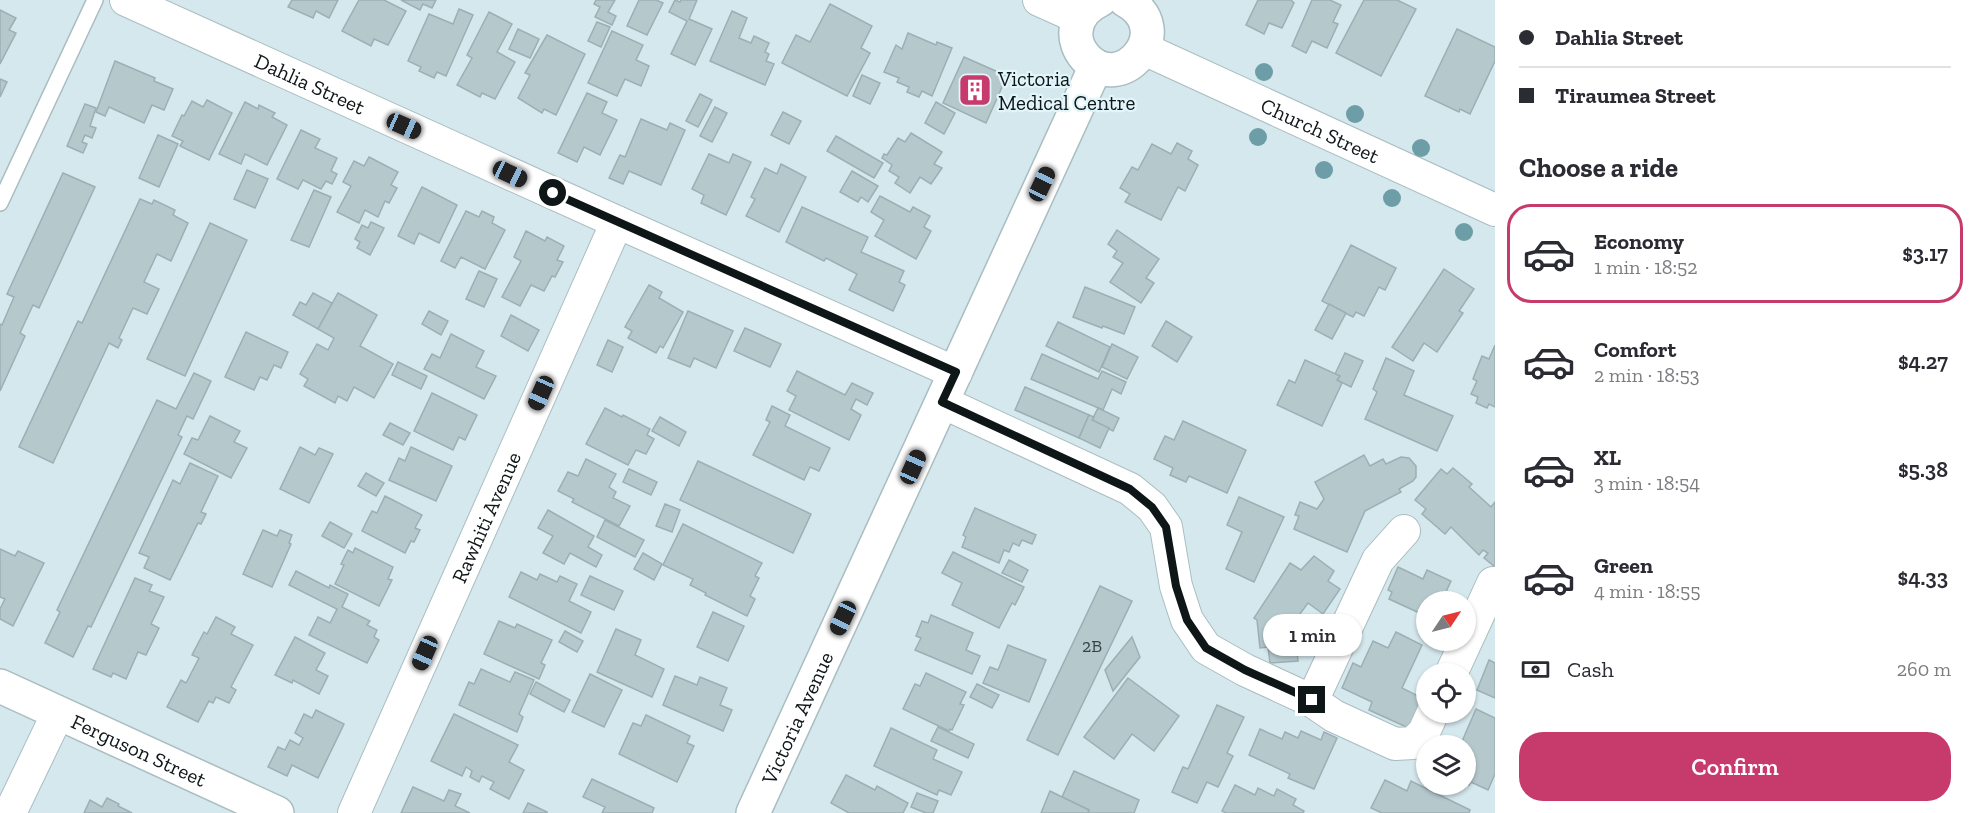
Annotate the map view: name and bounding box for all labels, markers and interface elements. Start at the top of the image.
text: Dahlia Street [1555,24,1683,51]
street label: Dahlia Street [251,47,369,119]
place label: Victoria Medical Centre [997,66,1136,115]
building icon: Victoria Medical Centre [957,72,993,108]
text: Tiraumea Street [1555,82,1715,109]
street label: Church Street [1257,92,1384,168]
car [384,110,424,142]
text: Choose a ride [1519,152,1678,184]
car [490,158,530,190]
car [1026,164,1058,204]
route start [539,179,566,206]
icon: car [1522,227,1576,281]
text: Economy [1594,228,1684,255]
text: $3.17 [1902,240,1948,267]
text: 1 min · 18:52 [1594,255,1698,279]
icon: car [1522,335,1576,389]
text: Comfort [1594,336,1676,363]
text: $4.27 [1898,348,1948,375]
text: 2 min · 18:53 [1594,363,1700,387]
car [525,373,557,413]
icon: car [1522,443,1576,497]
text: XL [1594,444,1621,471]
car [897,447,929,487]
street label: Rawhiti Avenue [446,448,526,586]
text: $5.38 [1898,456,1948,483]
text: 3 min · 18:54 [1594,471,1700,495]
icon: car [1522,551,1576,605]
text: Green [1594,552,1653,579]
text: $4.33 [1898,564,1948,591]
text: 4 min · 18:55 [1594,579,1701,603]
north arrow [1416,591,1476,651]
map controls [1416,591,1476,795]
car [827,598,859,638]
callout: 1 min [1262,613,1362,655]
text: 1 min [1289,623,1336,647]
car [409,633,441,673]
house number: 2B [1082,635,1102,657]
street label: Victoria Avenue [755,647,838,789]
icon: cash [1519,653,1552,686]
text: Cash [1567,656,1614,683]
text: 260 m [1897,657,1951,681]
button: locate [1416,663,1476,723]
route end [1298,686,1325,713]
street label: Ferguson Street [68,708,211,792]
button: Confirm [1519,732,1951,801]
button: layers [1416,735,1476,795]

